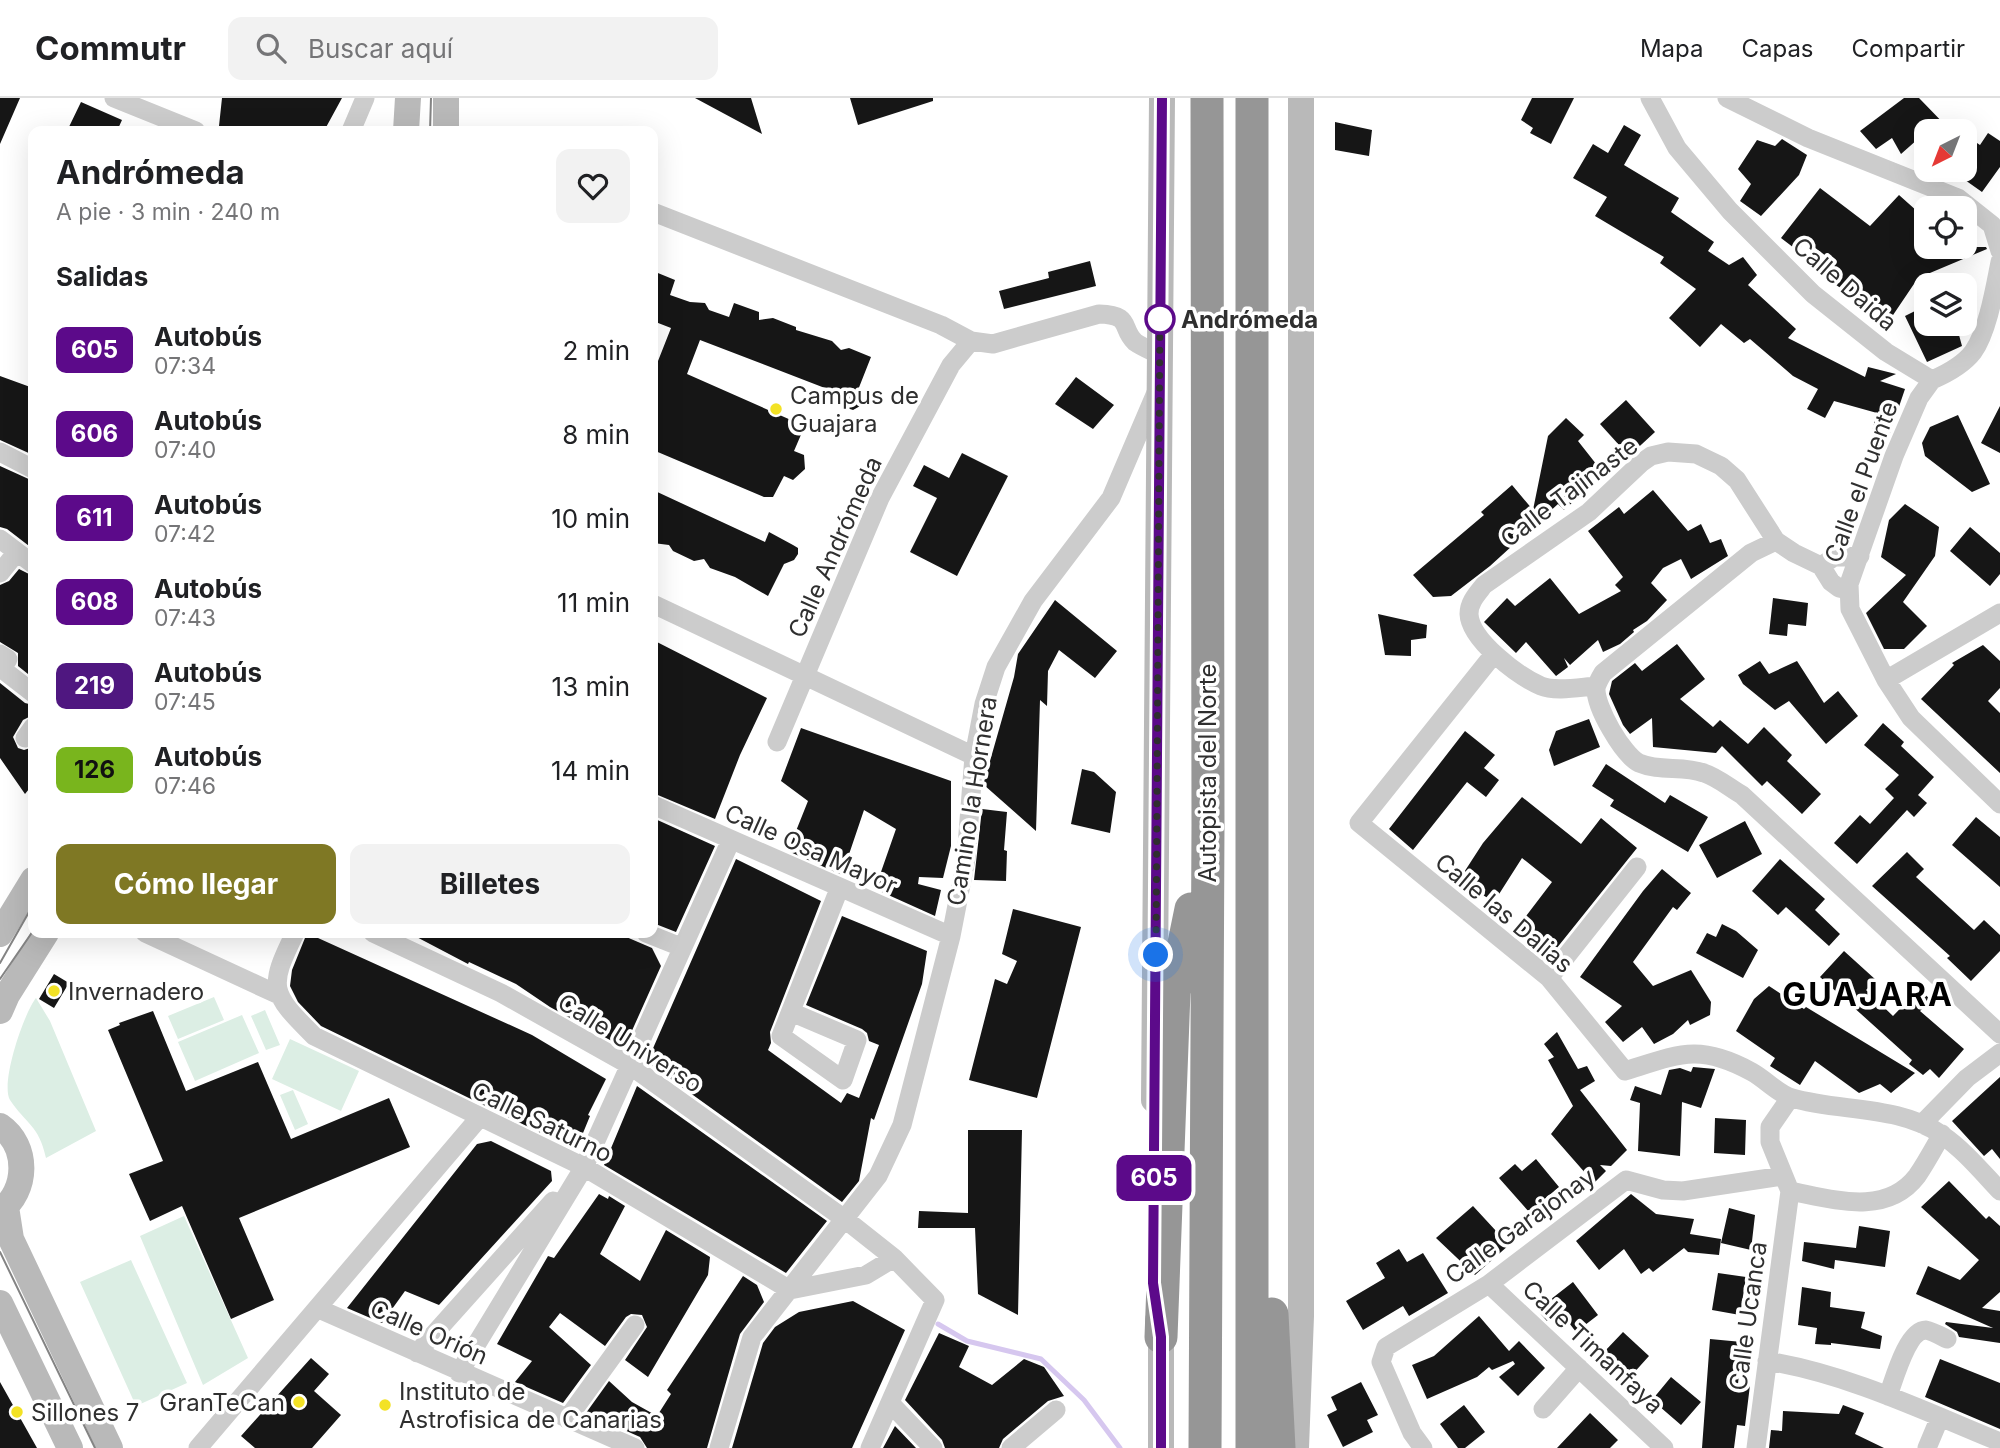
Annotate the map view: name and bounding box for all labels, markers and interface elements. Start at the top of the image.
search box [228,17,718,80]
text: Commutr [35,28,186,68]
icon: search [252,29,290,67]
text: Buscar aquí [308,33,453,64]
text: Mapa [1640,34,1703,63]
text: Capas [1741,34,1814,63]
text: Compartir [1852,34,1965,63]
north arrow [1914,119,1978,182]
map controls [1914,119,1977,336]
button: heart [556,149,630,223]
text: Andrómeda [56,152,245,192]
button: locate [1914,196,1977,259]
text: A pie · 3 min · 240 m [56,198,280,226]
street label: Calle Daida [1787,231,1903,337]
text: Salidas [56,261,148,292]
button: layers [1914,273,1977,336]
marker: Andrómeda [1145,304,1175,334]
place label: Andrómeda [1181,305,1318,334]
text: Autobús [154,321,262,352]
text: 605 [71,335,118,364]
text: 2 min [562,335,630,366]
text: 07:34 [154,352,216,380]
place label: Campus de Guajara [790,381,919,438]
street label: Calle el Puente [1818,398,1904,566]
marker: Campus de Guajara [768,401,784,417]
text: Autobús [154,405,262,436]
text: 606 [71,419,118,448]
text: 8 min [562,419,630,450]
street label: Calle Tajinaste [1495,431,1643,553]
text: 07:40 [154,436,216,464]
street label: Calle Andrómeda [782,452,888,642]
text: Autobús [154,489,262,520]
text: 611 [76,503,113,532]
text: 10 min [551,503,630,534]
text: 07:42 [154,520,216,548]
text: Autobús [154,573,262,604]
text: 608 [71,587,118,616]
text: 11 min [557,587,630,618]
text: 07:43 [154,604,216,632]
text: Autobús [154,657,262,688]
street label: Autopista del Norte [1193,664,1222,882]
text: 219 [74,671,115,700]
text: 13 min [552,671,630,702]
text: 07:45 [154,688,216,716]
street label: Camino la Hornera [941,694,1003,908]
text: Autobús [154,741,262,772]
text: 126 [74,755,115,784]
text: 14 min [551,755,630,786]
text: 07:46 [154,772,216,800]
street label: Calle Osa Mayor [720,798,902,900]
button: Cómo llegar [56,844,336,924]
button: Billetes [350,844,630,924]
street label: Calle las Dalias [1429,847,1579,979]
your location [1138,937,1173,972]
district label: GUAJARA [1782,975,1954,1014]
place label: Invernadero [68,977,204,1006]
marker: Invernadero [46,983,62,999]
street label: Calle Universo [553,987,707,1099]
street label: Calle Saturno [467,1076,617,1168]
line badge: 605 [1114,1155,1194,1201]
street label: Calle Garajonay [1439,1162,1601,1290]
text: 605 [1130,1163,1178,1192]
street label: Calle Ucanca [1723,1240,1773,1392]
street label: Calle Timanfaya [1517,1274,1669,1420]
street label: Calle Orión [366,1293,492,1371]
place label: Instituto de Astrofisica de Canarias [399,1377,662,1434]
place label: GranTeCan [159,1388,285,1417]
marker: GranTeCan [291,1394,307,1410]
marker: Instituto de Astrofisica de Canarias [377,1397,393,1413]
place label: Sillones 7 [31,1398,139,1427]
marker: Sillones 7 [9,1404,25,1420]

